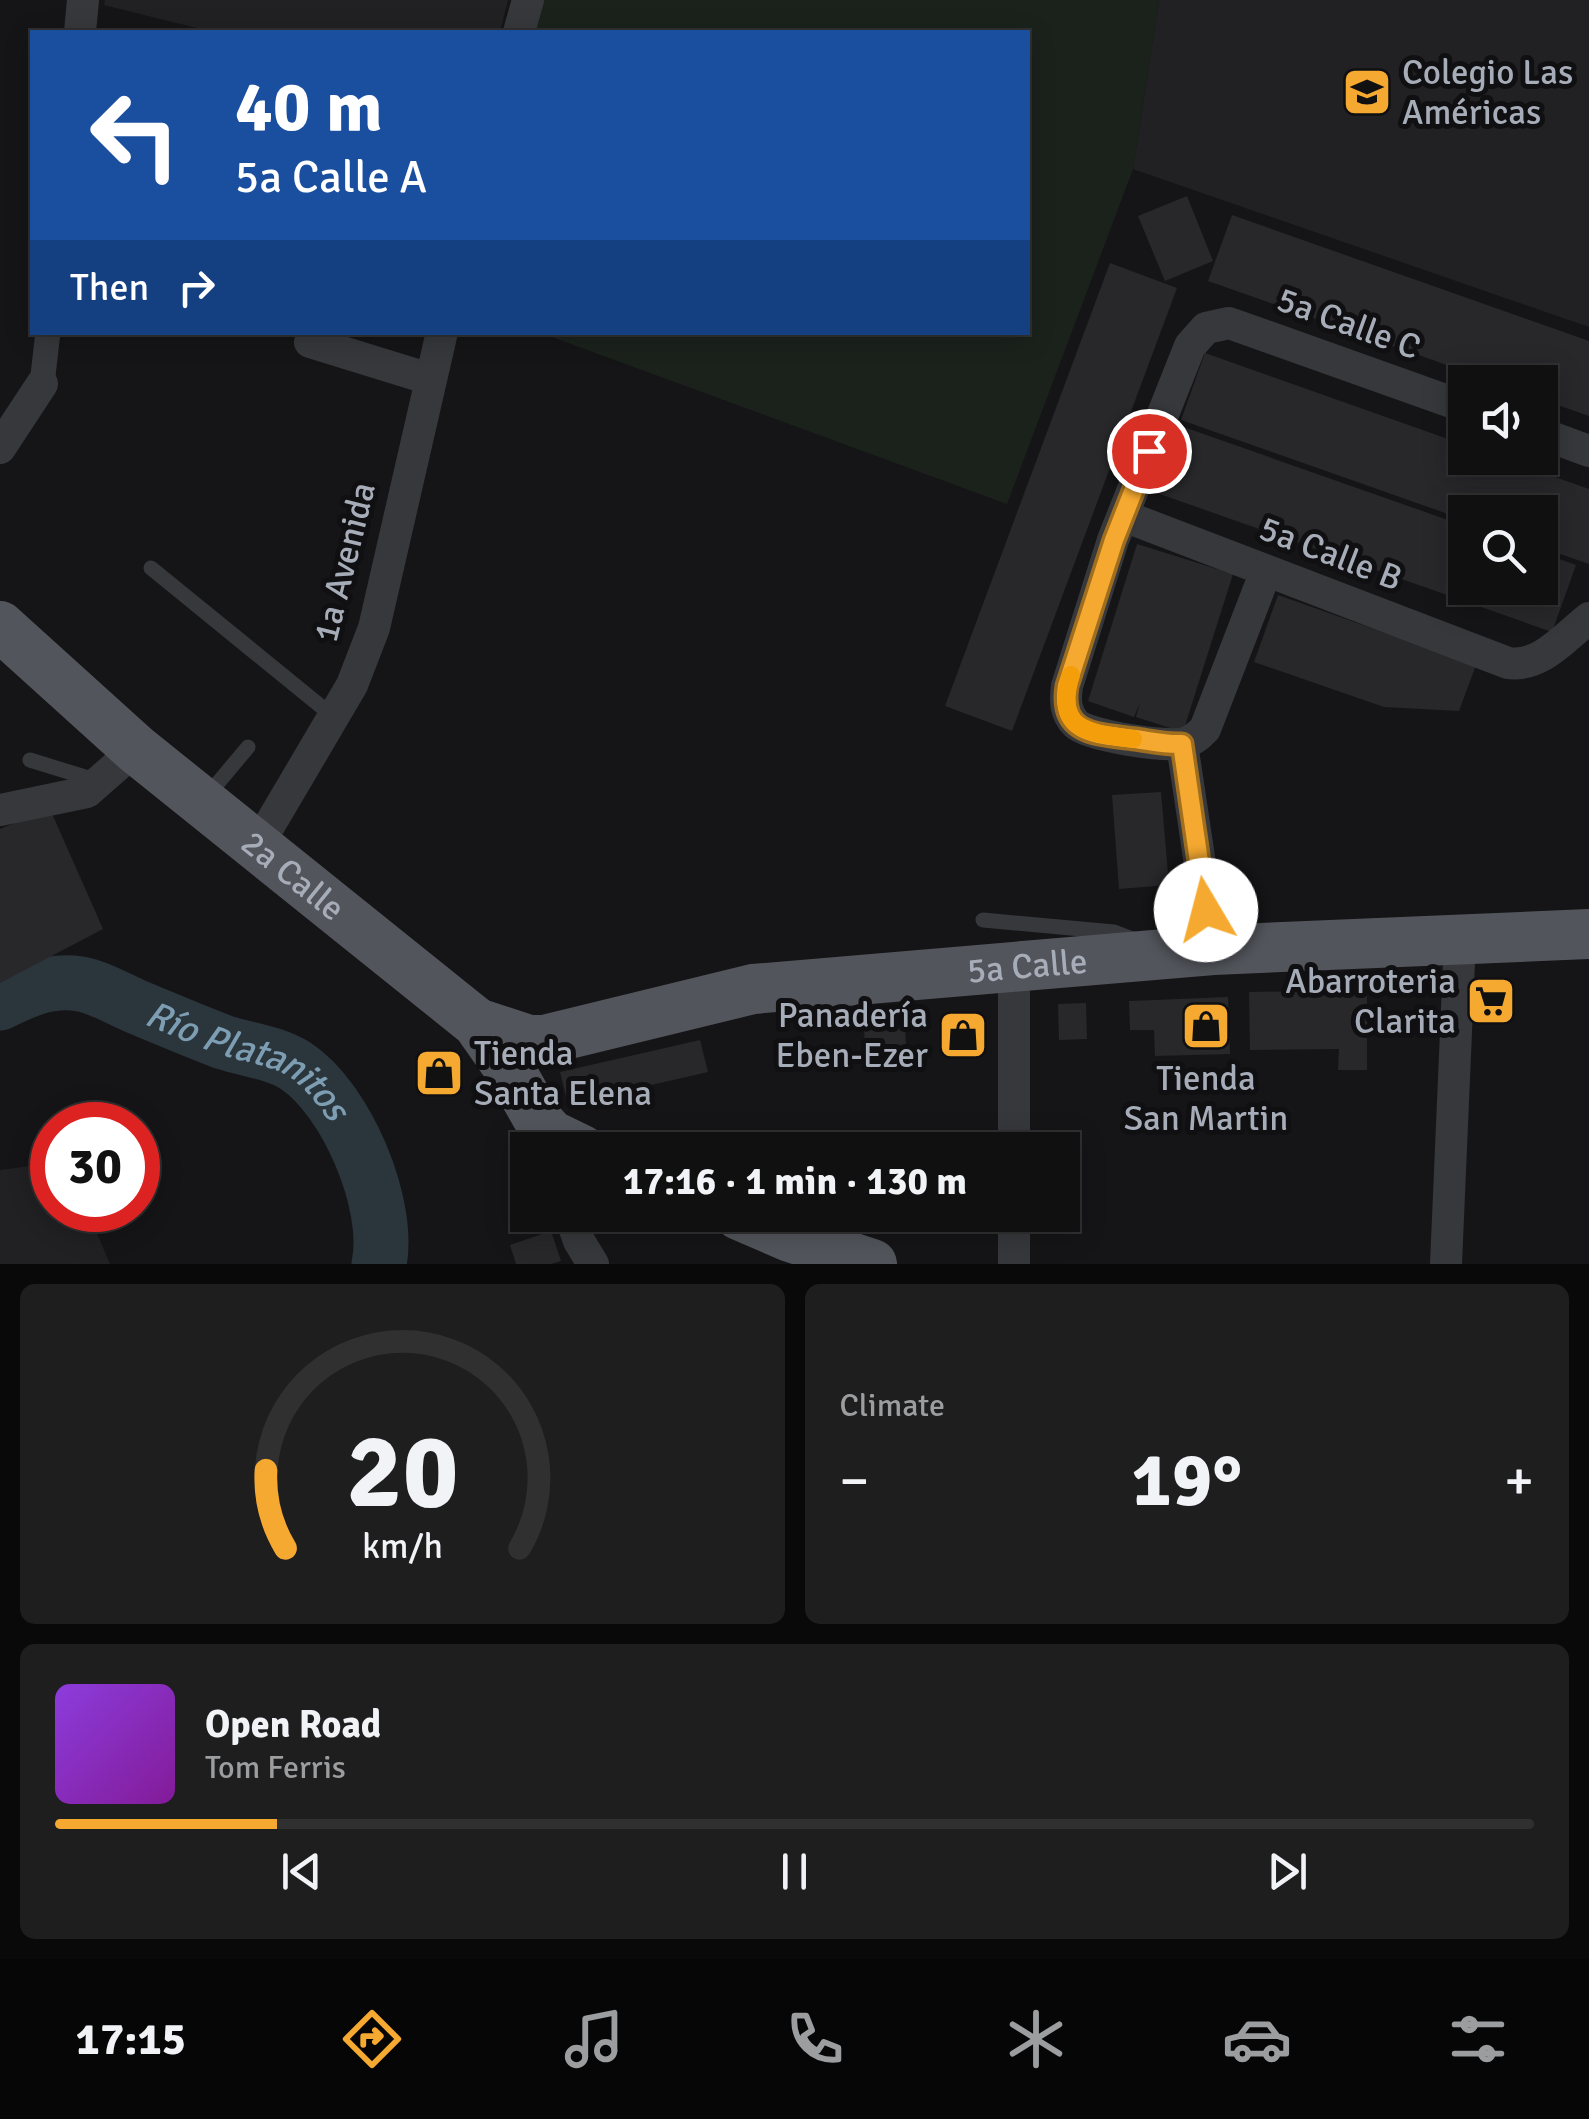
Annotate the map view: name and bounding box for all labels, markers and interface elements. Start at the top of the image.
place label: Colegio Las Américas [1402,51,1573,134]
text: 40 m [235,64,383,150]
school or university icon: Colegio Las Américas [1341,66,1393,118]
icon: left [70,70,200,200]
text: 5a Calle A [235,150,427,205]
icon: right [169,260,224,315]
text: Then [70,264,149,311]
street label: 5a Calle C [1271,278,1426,369]
map controls [1448,365,1558,605]
button: sound [1448,365,1558,475]
pin [1107,409,1192,494]
icon: arrive [1122,424,1177,479]
street label: 1a Avenida [304,478,385,646]
button: search [1448,495,1558,605]
street label: 5a Calle B [1253,507,1408,600]
street label: 2a Calle [232,821,353,930]
position arrow [1154,858,1258,962]
street label: 5a Calle [965,940,1089,993]
place label: Abarroteria Clarita [1285,960,1456,1043]
supermarket icon: Abarroteria Clarita [1465,975,1517,1027]
water label: Río Platanitos [139,990,362,1132]
place label: Panadería Eben-Ezer [776,994,928,1077]
shop icon: Tienda San Martin [1180,1000,1232,1052]
shop icon: Panadería Eben-Ezer [937,1009,989,1061]
place label: Tienda Santa Elena [474,1032,652,1115]
shop icon: Tienda Santa Elena [413,1047,465,1099]
place label: Tienda San Martin [1124,1057,1288,1140]
speed limit sign: 30 [30,1102,160,1232]
text: 17:16 · 1 min · 130 m [623,1158,967,1205]
text: Climate [840,1386,945,1425]
text: 20 [346,1408,458,1536]
text: 19° [1131,1434,1242,1527]
text: − [840,1447,869,1515]
text: + [1504,1447,1534,1515]
text: km/h [362,1524,443,1568]
text: Open Road [205,1701,381,1748]
text: Tom Ferris [205,1748,346,1787]
icon: previous [274,1844,329,1899]
icon: pause [767,1844,822,1899]
icon: next [1260,1844,1315,1899]
icon: directions [337,2004,407,2074]
icon: music [559,2004,629,2074]
icon: phone [780,2004,850,2074]
icon: climate [1001,2004,1071,2074]
icon: car [1222,2004,1292,2074]
icon: filters [1443,2004,1513,2074]
text: 17:15 [76,2012,186,2067]

